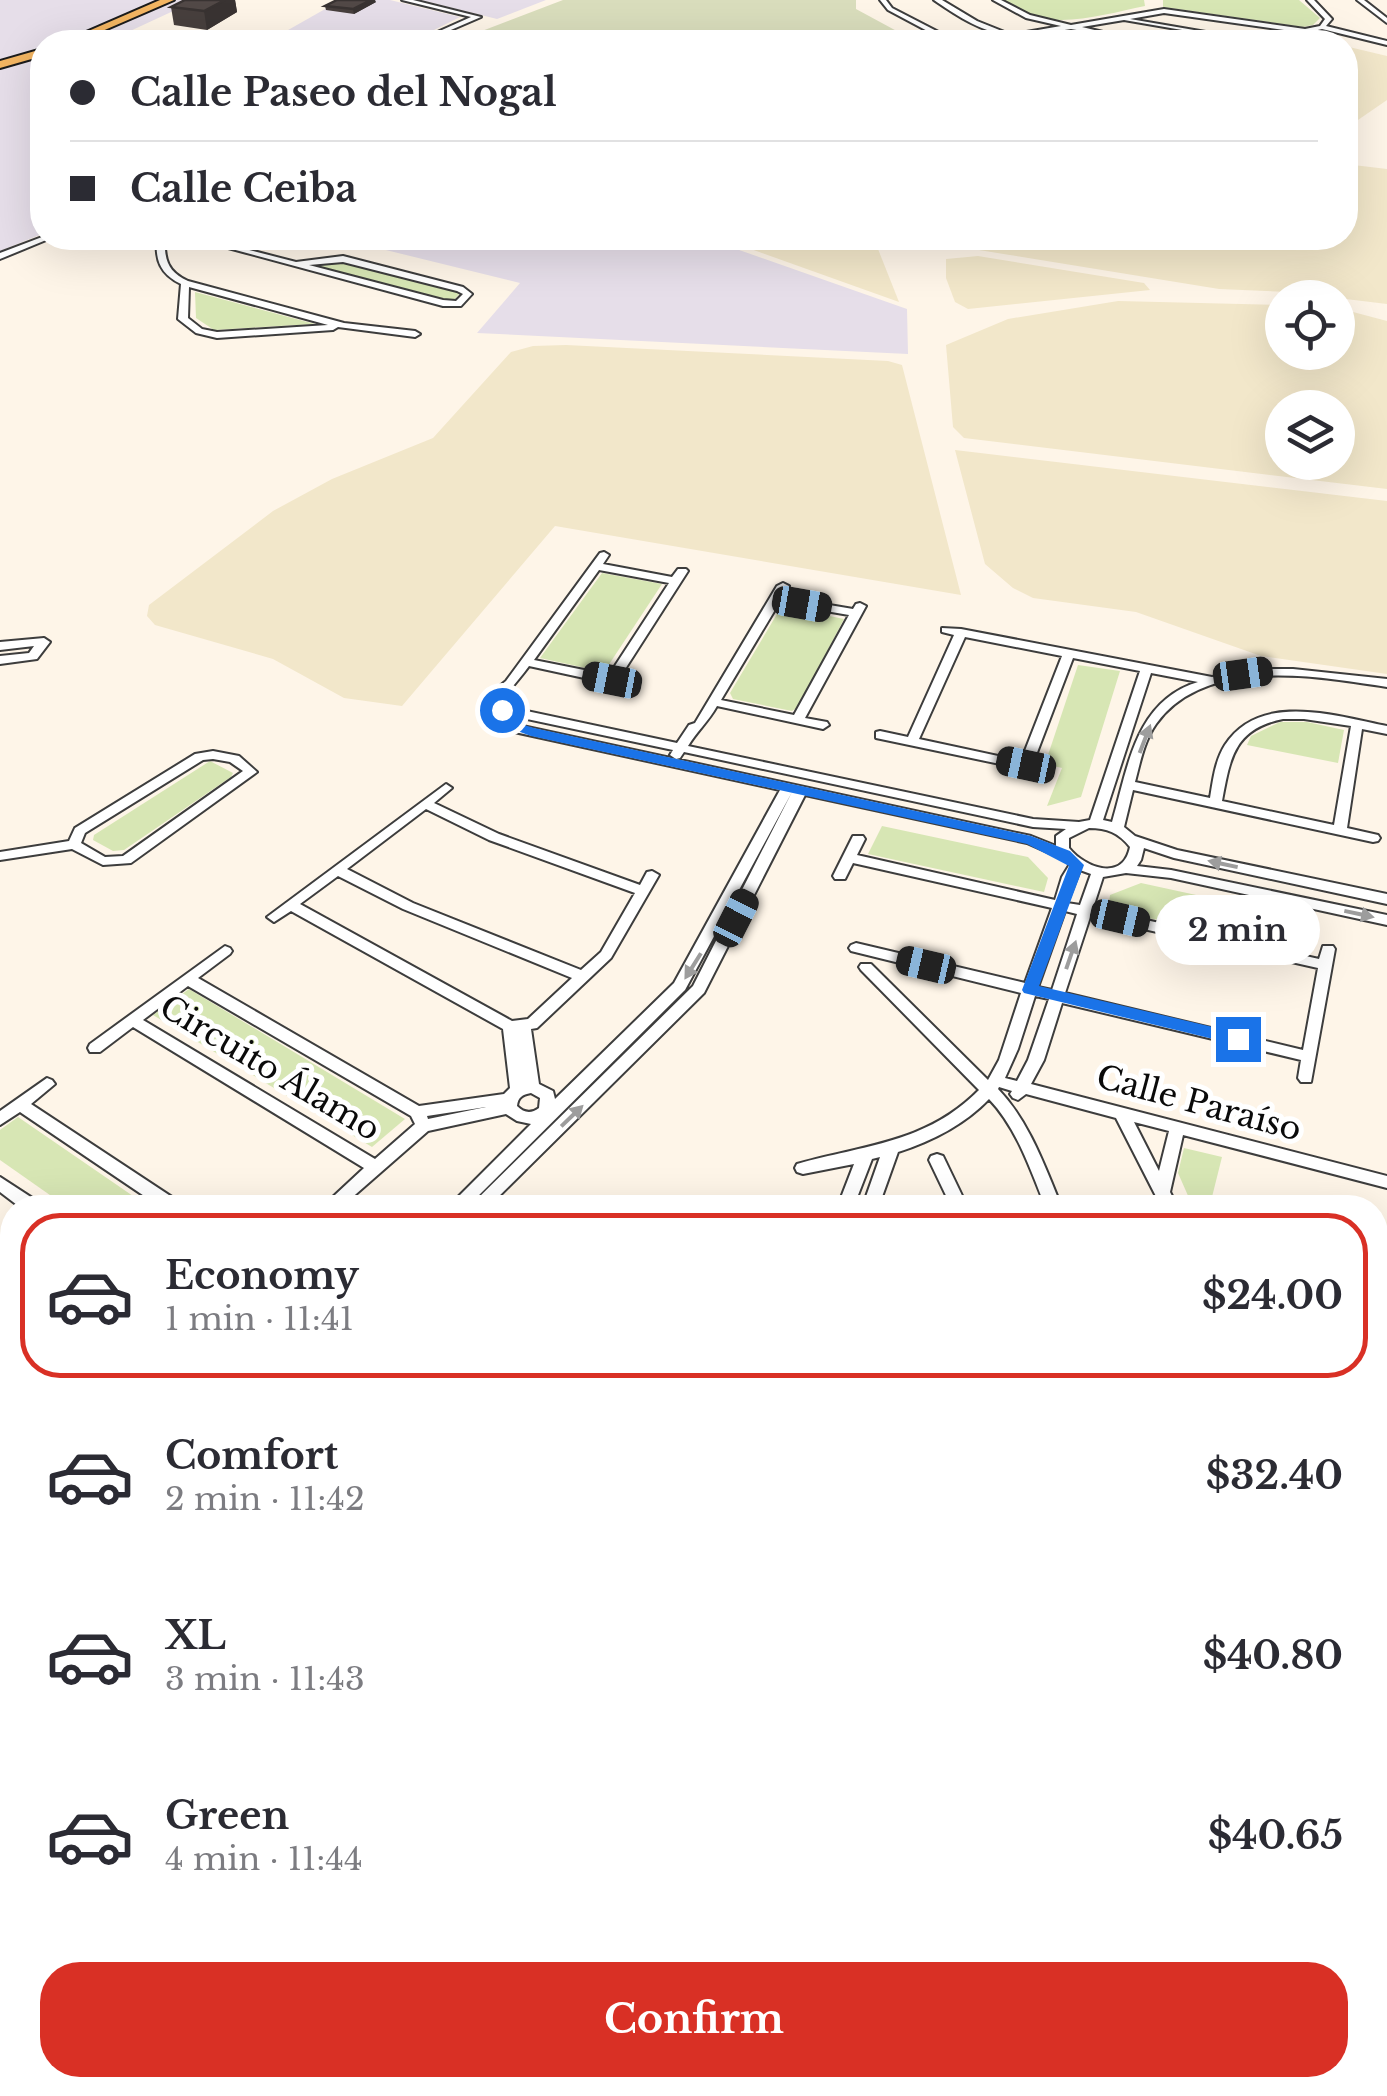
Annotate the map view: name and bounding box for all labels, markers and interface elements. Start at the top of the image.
text: Calle Paseo del Nogal [130,69,557,116]
text: Calle Ceiba [130,165,357,212]
map controls [1265,280,1355,480]
button: locate [1265,280,1355,370]
button: layers [1265,390,1355,480]
car [770,584,834,624]
car [1211,655,1275,693]
car [580,660,644,700]
route start [480,688,525,733]
one-way arrow [1137,724,1153,754]
car [994,744,1058,786]
one-way arrow [1207,856,1238,871]
car [709,884,763,952]
callout: 2 min [1156,894,1320,964]
car [1087,897,1153,939]
one-way arrow [1344,907,1375,922]
text: 2 min [1188,910,1287,950]
one-way arrow [1064,940,1079,970]
car [893,944,959,986]
one-way arrow [685,952,702,980]
street label: Circuito Álamo [153,986,387,1150]
route end [1216,1017,1261,1062]
street label: Calle Paraíso [1092,1056,1306,1150]
one-way arrow [560,1105,584,1128]
icon: car [45,1251,135,1341]
text: Economy [165,1252,359,1299]
text: $24.00 [1202,1272,1343,1319]
text: 1 min · 11:41 [165,1299,354,1339]
icon: car [45,1431,135,1521]
text: Comfort [165,1432,338,1479]
text: $32.40 [1206,1452,1343,1499]
text: 2 min · 11:42 [165,1479,365,1519]
icon: car [45,1611,135,1701]
text: XL [165,1612,226,1659]
text: $40.80 [1203,1632,1343,1679]
text: 3 min · 11:43 [165,1659,365,1699]
icon: car [45,1791,135,1881]
text: Green [165,1792,289,1839]
text: $40.65 [1208,1812,1343,1859]
text: 4 min · 11:44 [165,1839,363,1879]
button: Confirm [40,1962,1348,2077]

